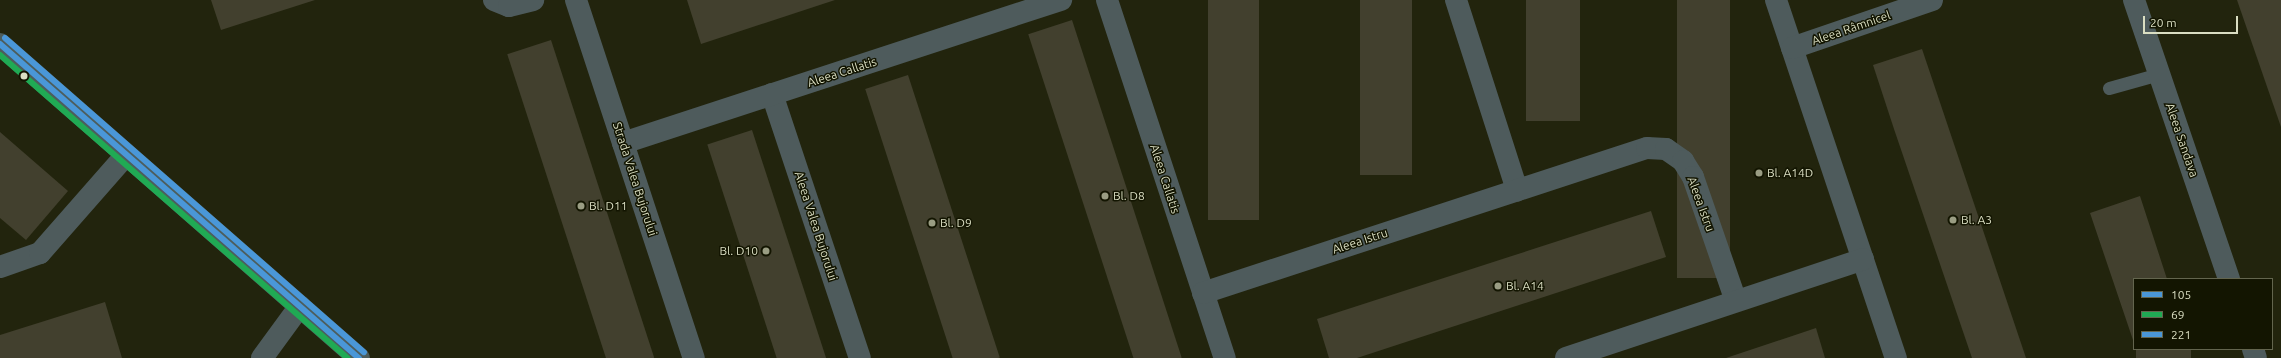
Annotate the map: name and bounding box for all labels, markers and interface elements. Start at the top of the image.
street label: Aleea Râmnicel [1810,8,1892,48]
scale bar [2145,8,2240,34]
text: 20 m [2150,16,2177,29]
street label: Aleea Callatis [806,54,878,90]
unlabelled marker [19,71,29,81]
street label: Aleea Sandava [2163,101,2201,179]
street label: Strada Valea Bujorului [610,120,660,238]
street label: Aleea Callatis [1147,143,1183,215]
place label: Bl. A14D [1767,166,1813,180]
marker: Bl. A14D [1754,168,1764,178]
street label: Aleea Valea Bujorului [792,170,840,282]
street label: Aleea Istru [1684,175,1718,233]
place label: Bl. D8 [1113,189,1145,203]
marker: Bl. D8 [1100,191,1110,201]
place label: Bl. D11 [589,199,628,213]
marker: Bl. D11 [576,201,586,211]
place label: Bl. A3 [1961,213,1992,227]
marker: Bl. A3 [1948,215,1958,225]
place label: Bl. D9 [940,216,972,230]
marker: Bl. D9 [927,218,937,228]
street label: Aleea Istru [1330,225,1390,257]
place label: Bl. D10 [719,244,758,258]
marker: Bl. D10 [761,246,771,256]
legend [2133,278,2273,350]
place label: Bl. A14 [1506,279,1544,293]
marker: Bl. A14 [1493,281,1503,291]
text: 105 [2171,288,2191,301]
text: 69 [2171,308,2185,321]
text: 221 [2171,328,2191,341]

